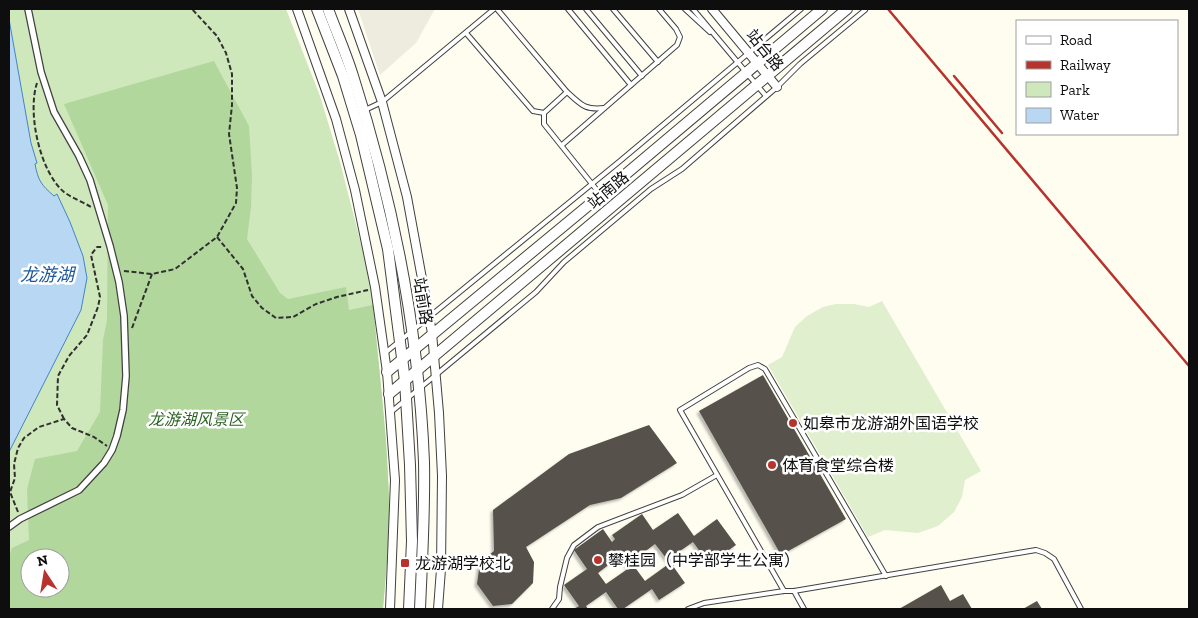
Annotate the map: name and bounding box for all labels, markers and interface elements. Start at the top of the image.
legend [1016,20,1178,135]
street label: 站台路 [743,25,787,75]
text: Road [1060,31,1093,49]
text: Railway [1060,56,1111,74]
text: Park [1060,81,1090,99]
text: Water [1060,106,1100,124]
street label: 站南路 [584,167,632,213]
water label: 龙游湖 [20,264,77,286]
street label: 站前路 [410,276,436,326]
park label: 龙游湖风景区 [148,410,246,429]
place label: 如皋市龙游湖外国语学校 [803,414,979,433]
marker: 如皋市龙游湖外国语学校 [787,417,799,429]
place label: 体育食堂综合楼 [782,456,894,475]
marker: 体育食堂综合楼 [766,459,778,471]
north arrow [20,548,70,598]
text: N [35,551,50,570]
place label: 攀桂园（中学部学生公寓） [608,551,800,570]
place label: 龙游湖学校北 [415,554,511,573]
marker: 攀桂园（中学部学生公寓） [592,554,604,566]
marker: 龙游湖学校北 [399,557,411,569]

